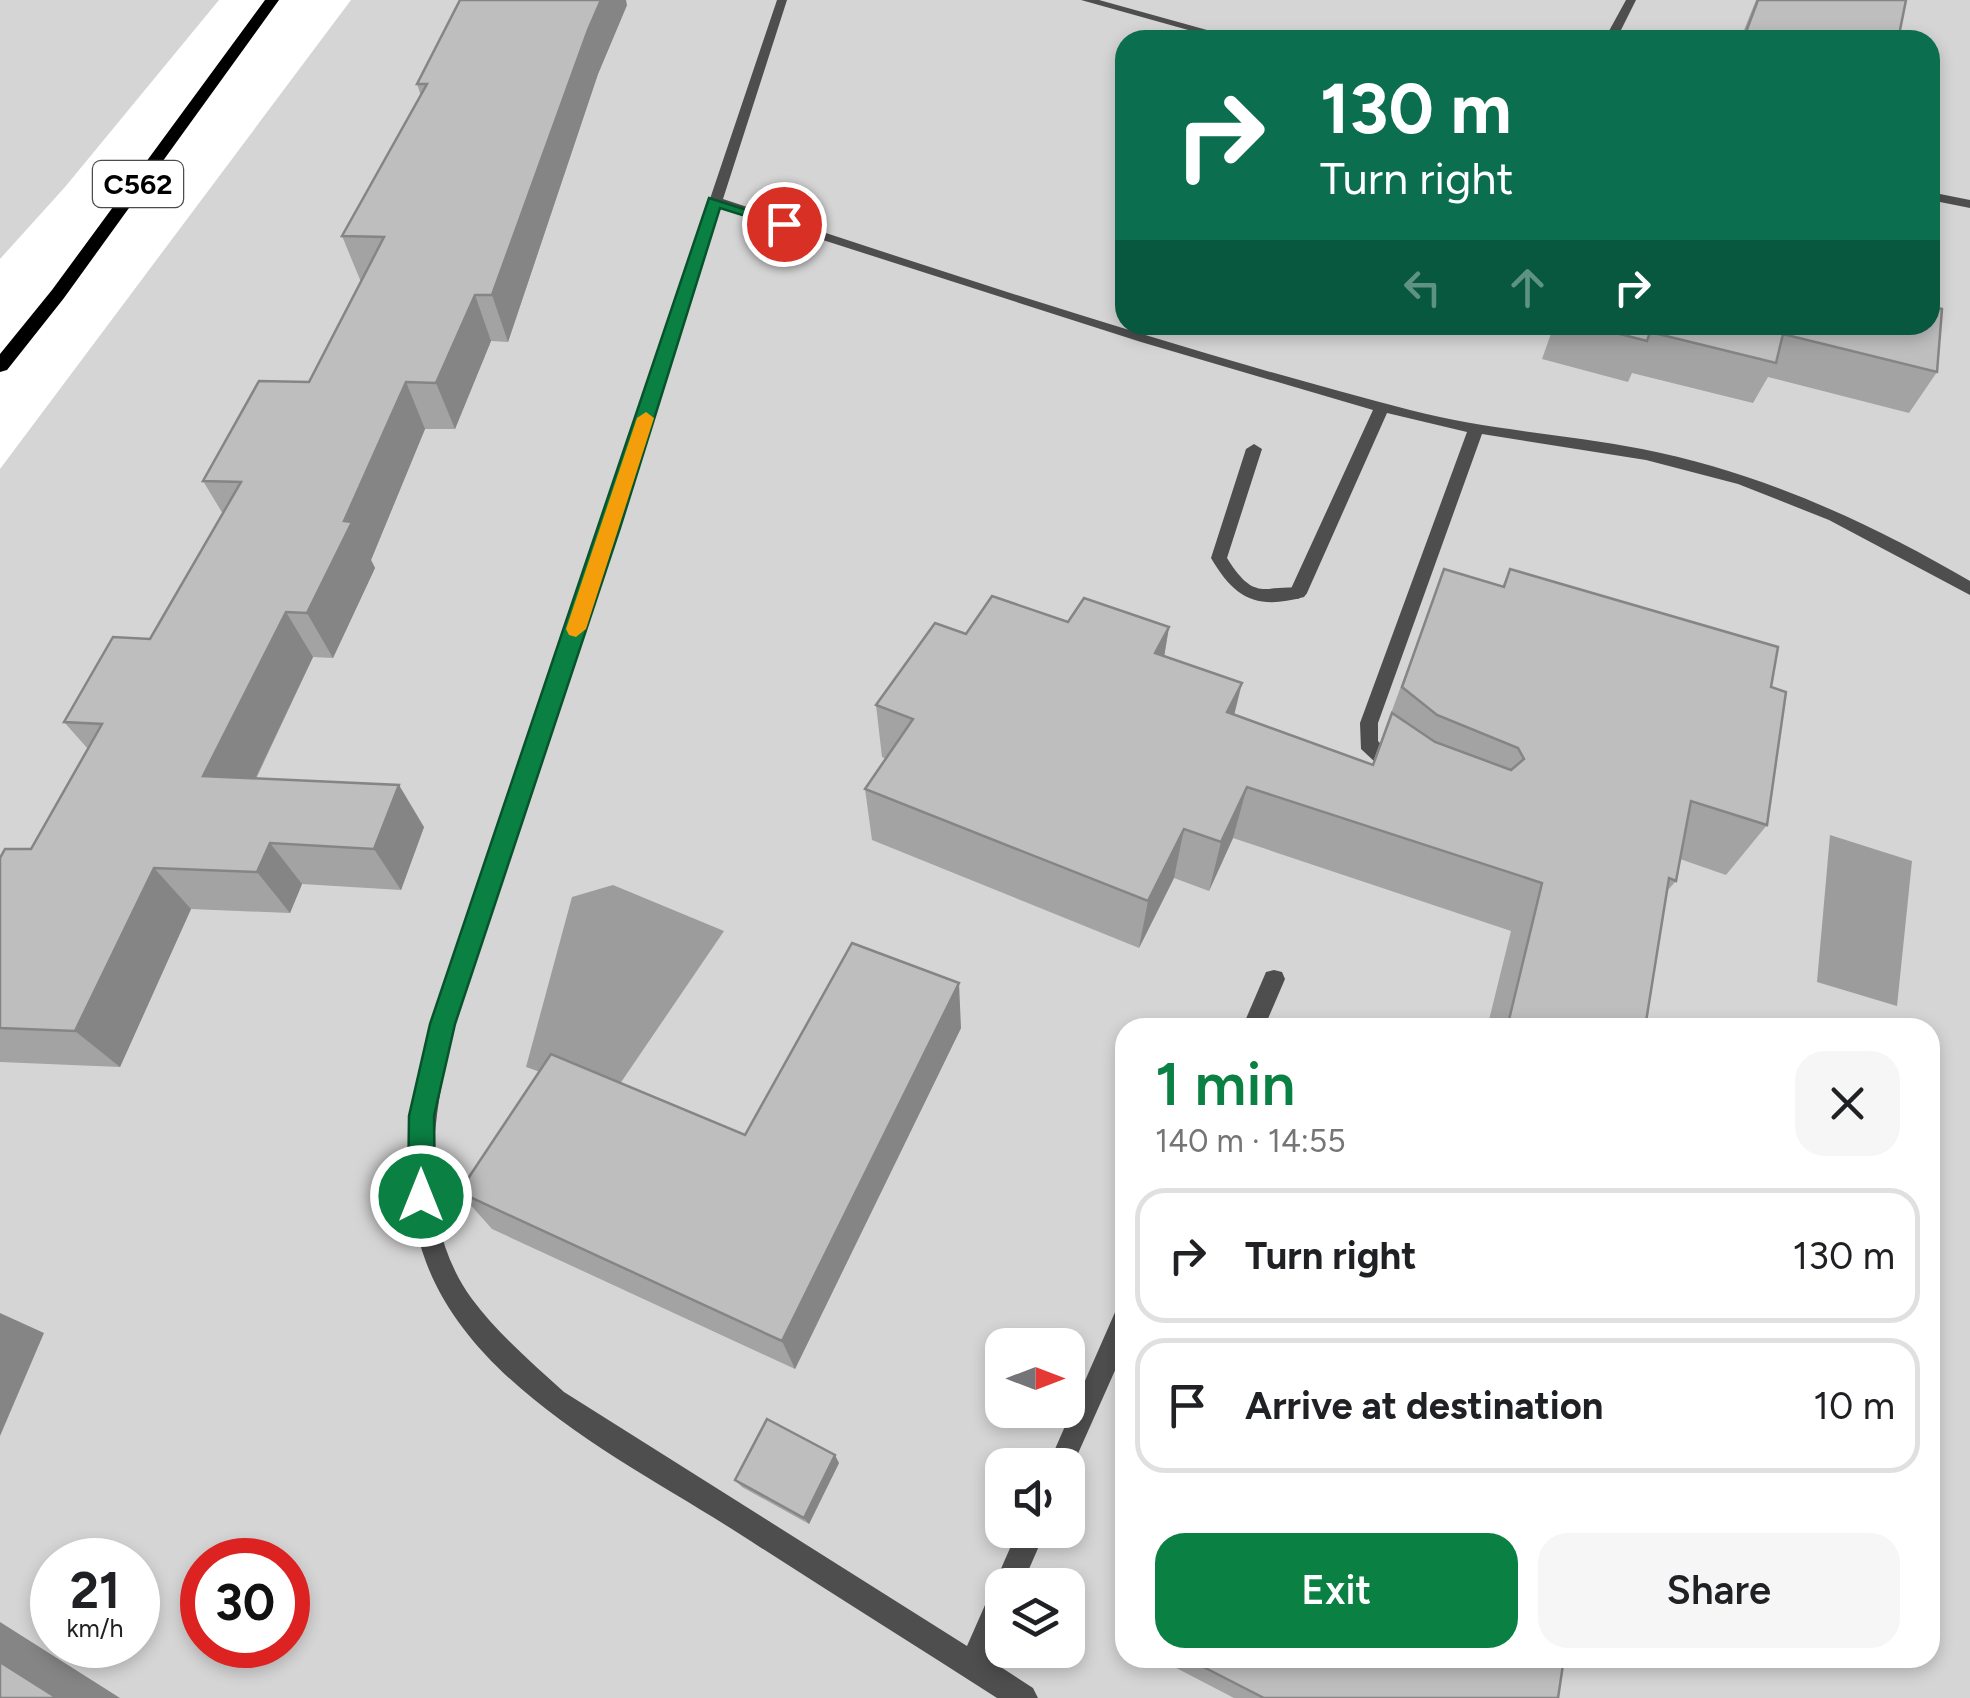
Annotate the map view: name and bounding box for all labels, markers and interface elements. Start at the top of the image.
text: 130 m [1320,66,1512,151]
icon: right [1155,70,1285,200]
text: Turn right [1320,151,1513,205]
road number: C562 [93,161,183,207]
pin [742,182,827,267]
icon: arrive [757,197,812,252]
icon: left [1395,260,1450,315]
icon: ahead [1500,260,1555,315]
icon: right [1605,260,1660,315]
text: 1 min [1155,1048,1295,1120]
button: close [1795,1051,1900,1156]
text: 140 m · 14:55 [1155,1122,1346,1160]
position arrow [369,1144,473,1248]
icon: right [1160,1228,1215,1283]
text: Turn right [1245,1233,1417,1279]
text: 130 m [1793,1233,1895,1279]
north arrow [985,1328,1085,1428]
map controls [985,1328,1085,1668]
icon: arrive [1160,1378,1215,1433]
text: Arrive at destination [1245,1383,1603,1429]
text: 10 m [1813,1383,1895,1429]
button: sound [985,1448,1085,1548]
button: Exit [1155,1533,1518,1648]
button: Share [1538,1533,1900,1648]
speed limit sign: 30 [180,1538,310,1668]
text: 21 [70,1560,120,1621]
button: layers [985,1568,1085,1668]
text: km/h [66,1613,124,1643]

